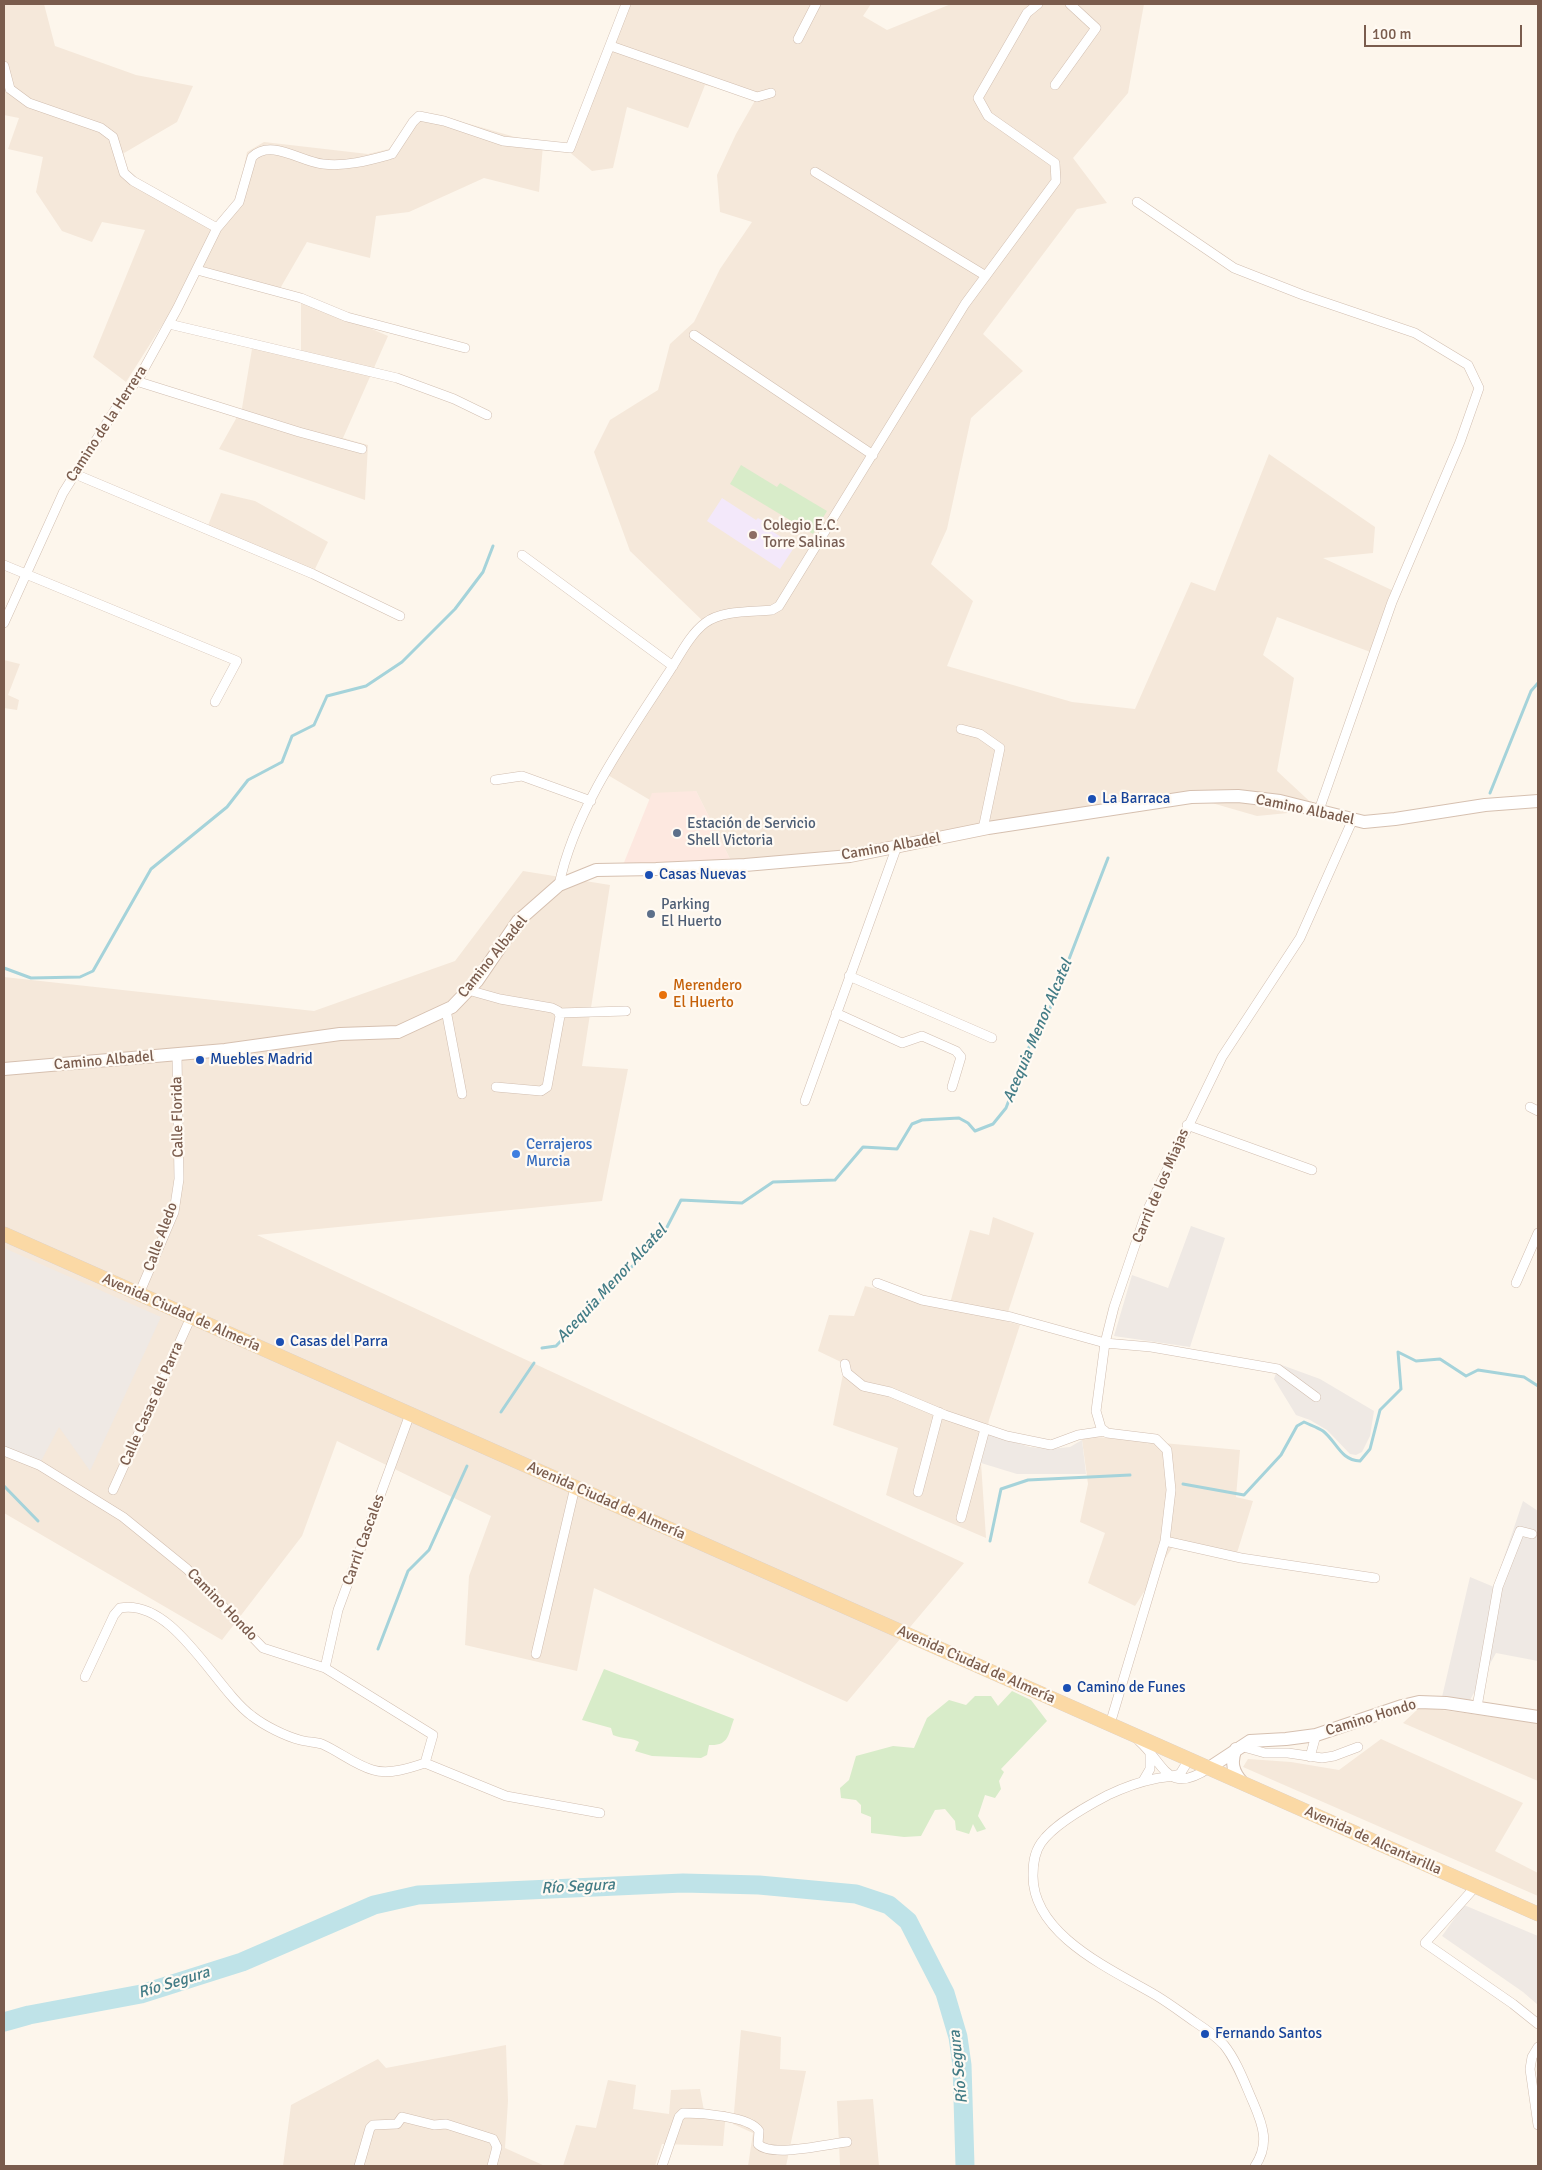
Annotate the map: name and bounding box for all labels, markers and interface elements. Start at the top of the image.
scale bar [1367,15,1524,47]
text: 100 m [1372,25,1412,43]
street label: Camino de la Herrera [63,363,151,485]
place label: Colegio E.C. Torre Salinas [763,517,845,552]
marker: Colegio E.C. Torre Salinas [747,529,759,541]
place label: La Barraca [1102,790,1170,808]
street label: Camino Albadel [1254,791,1356,829]
marker: La Barraca [1086,793,1098,805]
place label: Estación de Servicio Shell Victoria [687,815,816,850]
marker: Estación de Servicio Shell Victoria [671,827,683,839]
street label: Camino Albadel [840,829,942,865]
place label: Casas Nuevas [659,866,746,884]
marker: Casas Nuevas [643,869,655,881]
place label: Parking El Huerto [661,896,722,931]
marker: Parking El Huerto [645,908,657,920]
street label: Camino Albadel [454,912,532,1002]
water label: Acequia Menor Alcatel [999,957,1077,1105]
place label: Merendero El Huerto [673,977,742,1012]
marker: Merendero El Huerto [657,989,669,1001]
street label: Camino Albadel [53,1048,155,1074]
place label: Muebles Madrid [210,1051,313,1069]
marker: Muebles Madrid [194,1054,206,1066]
street label: Calle Florida [168,1076,188,1158]
street label: Carril de los Miajas [1129,1126,1193,1246]
place label: Cerrajeros Murcia [526,1136,592,1171]
marker: Cerrajeros Murcia [510,1148,522,1160]
street label: Calle Aledo [140,1200,182,1274]
water label: Acequia Menor Alcatel [553,1221,671,1347]
street label: Avenida Ciudad de Almería [99,1270,263,1356]
place label: Casas del Parra [290,1333,388,1351]
marker: Casas del Parra [274,1336,286,1348]
street label: Calle Casas del Parra [117,1339,187,1469]
street label: Avenida Ciudad de Almería [524,1458,688,1544]
street label: Carril Cascales [339,1492,389,1588]
street label: Camino Hondo [183,1565,261,1645]
street label: Avenida Ciudad de Almería [894,1622,1058,1708]
place label: Camino de Funes [1077,1679,1186,1697]
marker: Camino de Funes [1061,1682,1073,1694]
street label: Camino Hondo [1324,1696,1418,1740]
street label: Avenida de Alcantarilla [1302,1803,1444,1879]
water label: Río Segura [541,1875,615,1899]
water label: Río Segura [136,1963,212,2003]
place label: Fernando Santos [1215,2025,1322,2043]
marker: Fernando Santos [1199,2028,1211,2040]
water label: Río Segura [946,2029,972,2105]

